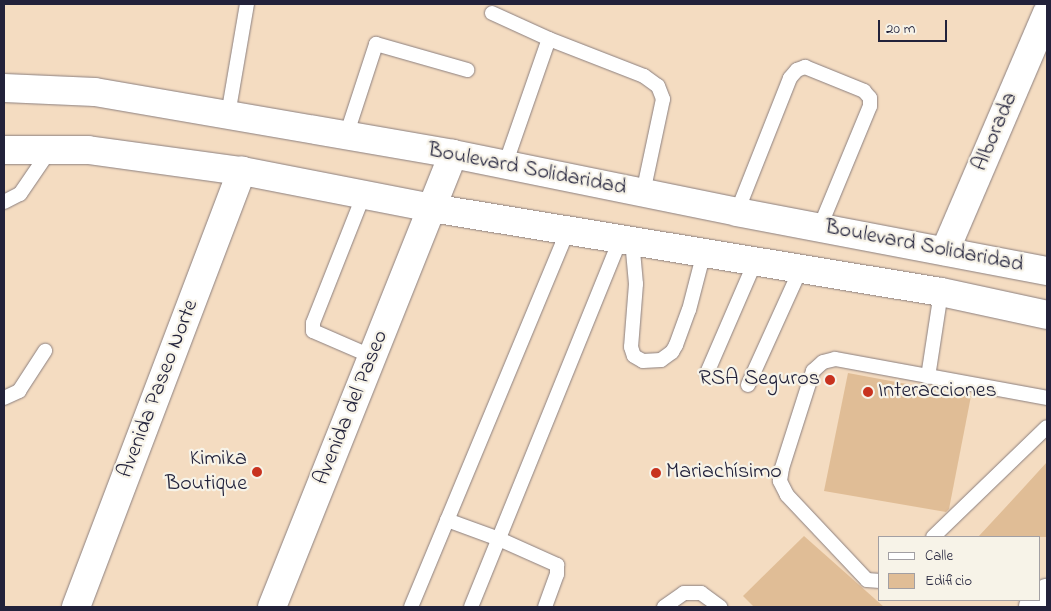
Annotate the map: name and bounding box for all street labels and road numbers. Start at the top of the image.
street label: Alborada [968,89,1024,175]
street label: Boulevard Solidaridad [426,138,628,202]
street label: Boulevard Solidaridad [823,215,1025,279]
street label: Avenida Paseo Norte [113,296,205,482]
street label: Avenida del Paseo [309,327,395,489]

